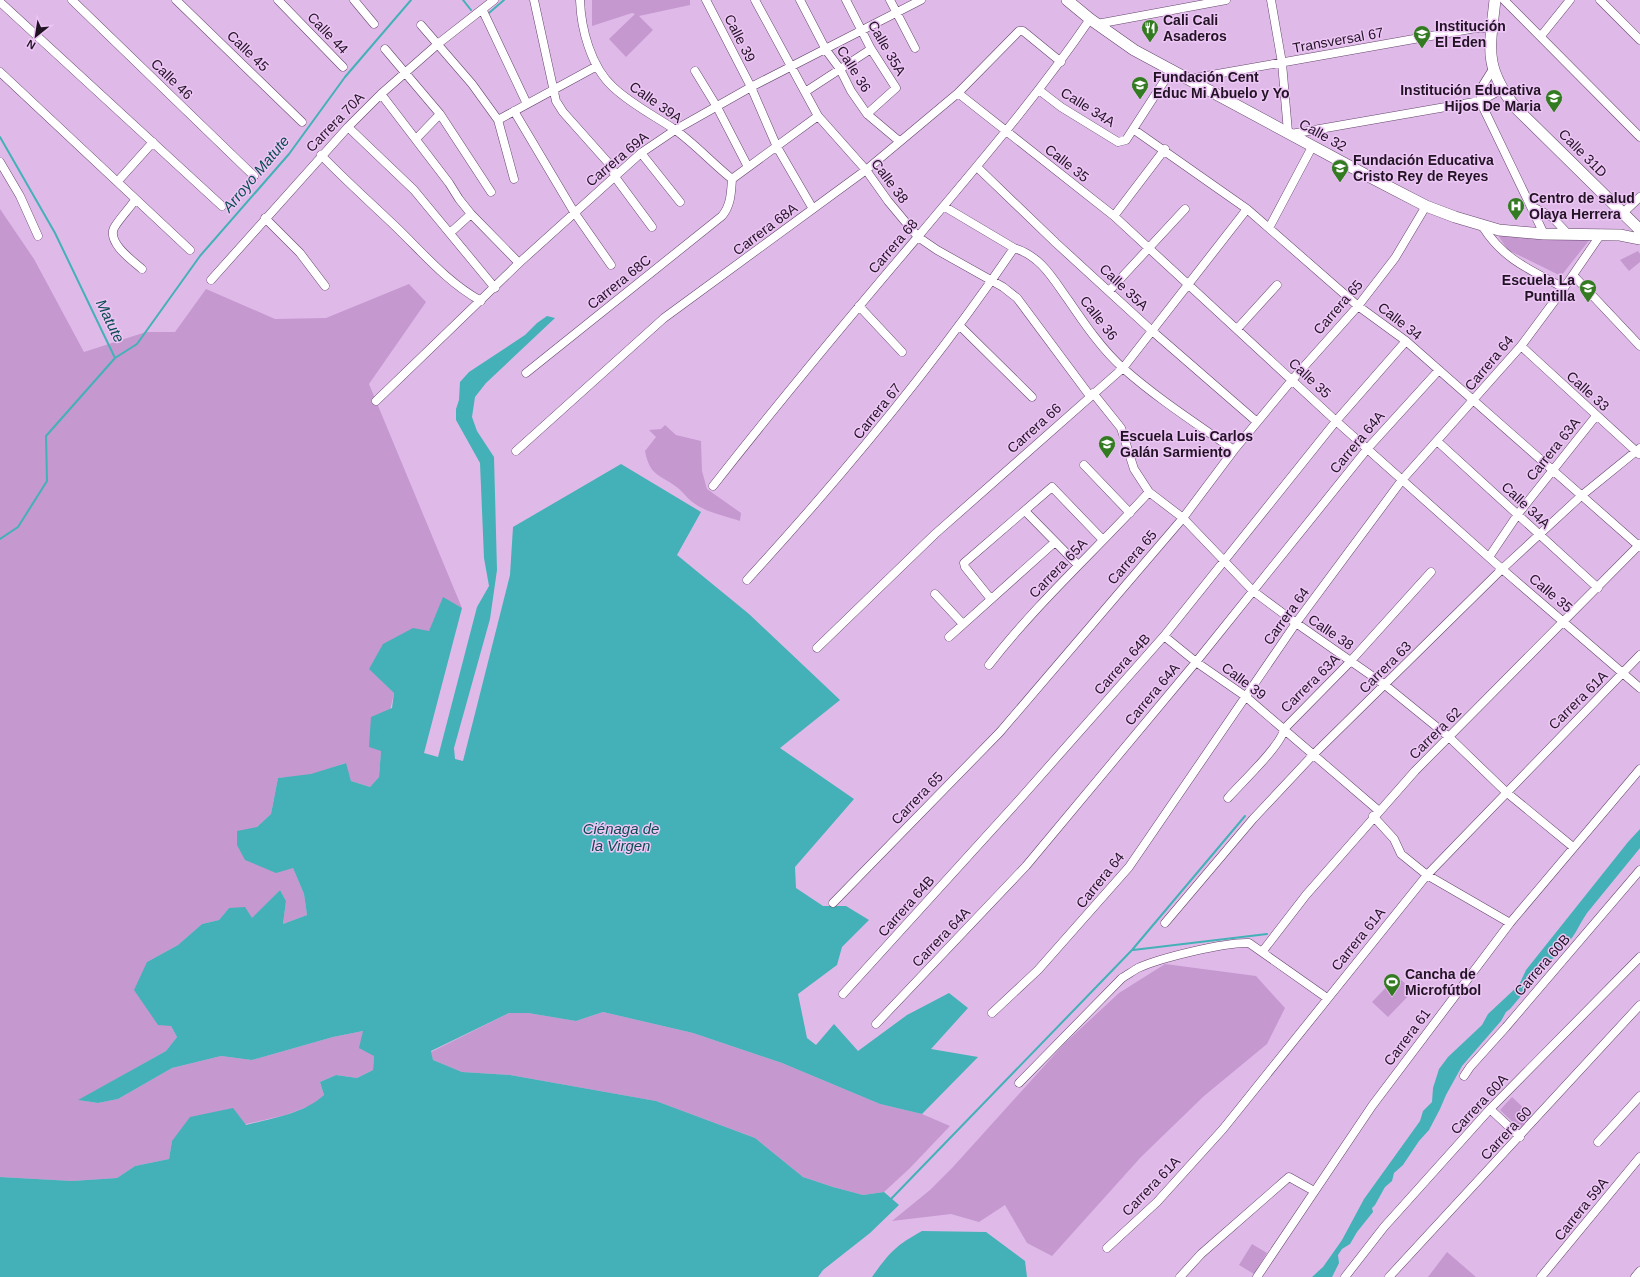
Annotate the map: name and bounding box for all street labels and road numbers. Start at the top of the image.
street label: Calle 44 [304,9,352,57]
street label: Calle 39 [721,11,759,65]
street label: Calle 35A [865,18,909,79]
street label: Transversal 67 [1291,24,1385,56]
street label: Calle 45 [224,27,272,75]
street label: Calle 36 [834,43,875,95]
street label: Calle 46 [148,55,196,103]
street label: Calle 39A [627,78,686,126]
street label: Calle 34A [1058,84,1119,130]
street label: Carrera 70A [303,89,368,155]
street label: Calle 32 [1297,116,1350,155]
street label: Calle 31D [1556,126,1610,180]
street label: Carrera 69A [583,128,652,190]
street label: Calle 35 [1042,141,1092,185]
street label: Calle 38 [868,156,912,206]
street label: Carrera 68A [730,199,801,258]
street label: Carrera 68 [865,215,921,277]
street label: Carrera 68C [584,252,654,312]
street label: Calle 35A [1096,260,1152,314]
street label: Carrera 65 [1310,276,1366,338]
street label: Calle 36 [1077,293,1121,343]
street label: Calle 34 [1375,299,1425,343]
street label: Carrera 64 [1461,332,1517,394]
street label: Calle 35 [1286,355,1334,402]
street label: Calle 33 [1564,368,1613,414]
street label: Carrera 67 [850,380,904,442]
street label: Carrera 66 [1004,400,1064,456]
street label: Carrera 64A [1326,407,1388,476]
street label: Carrera 63A [1523,414,1584,484]
street label: Calle 34A [1498,478,1554,532]
street label: Carrera 65 [1104,526,1160,588]
street label: Carrera 65A [1026,535,1091,601]
street label: Calle 35 [1526,570,1576,616]
street label: Carrera 64 [1260,584,1312,648]
street label: Calle 38 [1305,611,1357,653]
street label: Carrera 64B [1091,630,1153,698]
street label: Carrera 63 [1356,638,1414,696]
street label: Carrera 63A [1277,650,1343,716]
street label: Carrera 64A [1121,659,1183,728]
street label: Calle 39 [1219,659,1269,703]
street label: Carrera 61A [1545,667,1611,733]
street label: Carrera 62 [1406,704,1464,762]
street label: Carrera 65 [888,768,946,828]
street label: Carrera 64 [1073,849,1127,911]
street label: Carrera 64B [875,872,937,940]
street label: Carrera 64A [909,904,974,970]
street label: Carrera 61A [1328,904,1389,974]
street label: Carrera 60B [1511,931,1573,999]
street label: Carrera 61 [1380,1005,1434,1069]
street label: Carrera 60A [1447,1070,1511,1138]
street label: Carrera 60 [1477,1103,1535,1163]
street label: Carrera 61A [1119,1153,1184,1219]
street label: Carrera 59A [1551,1174,1612,1244]

